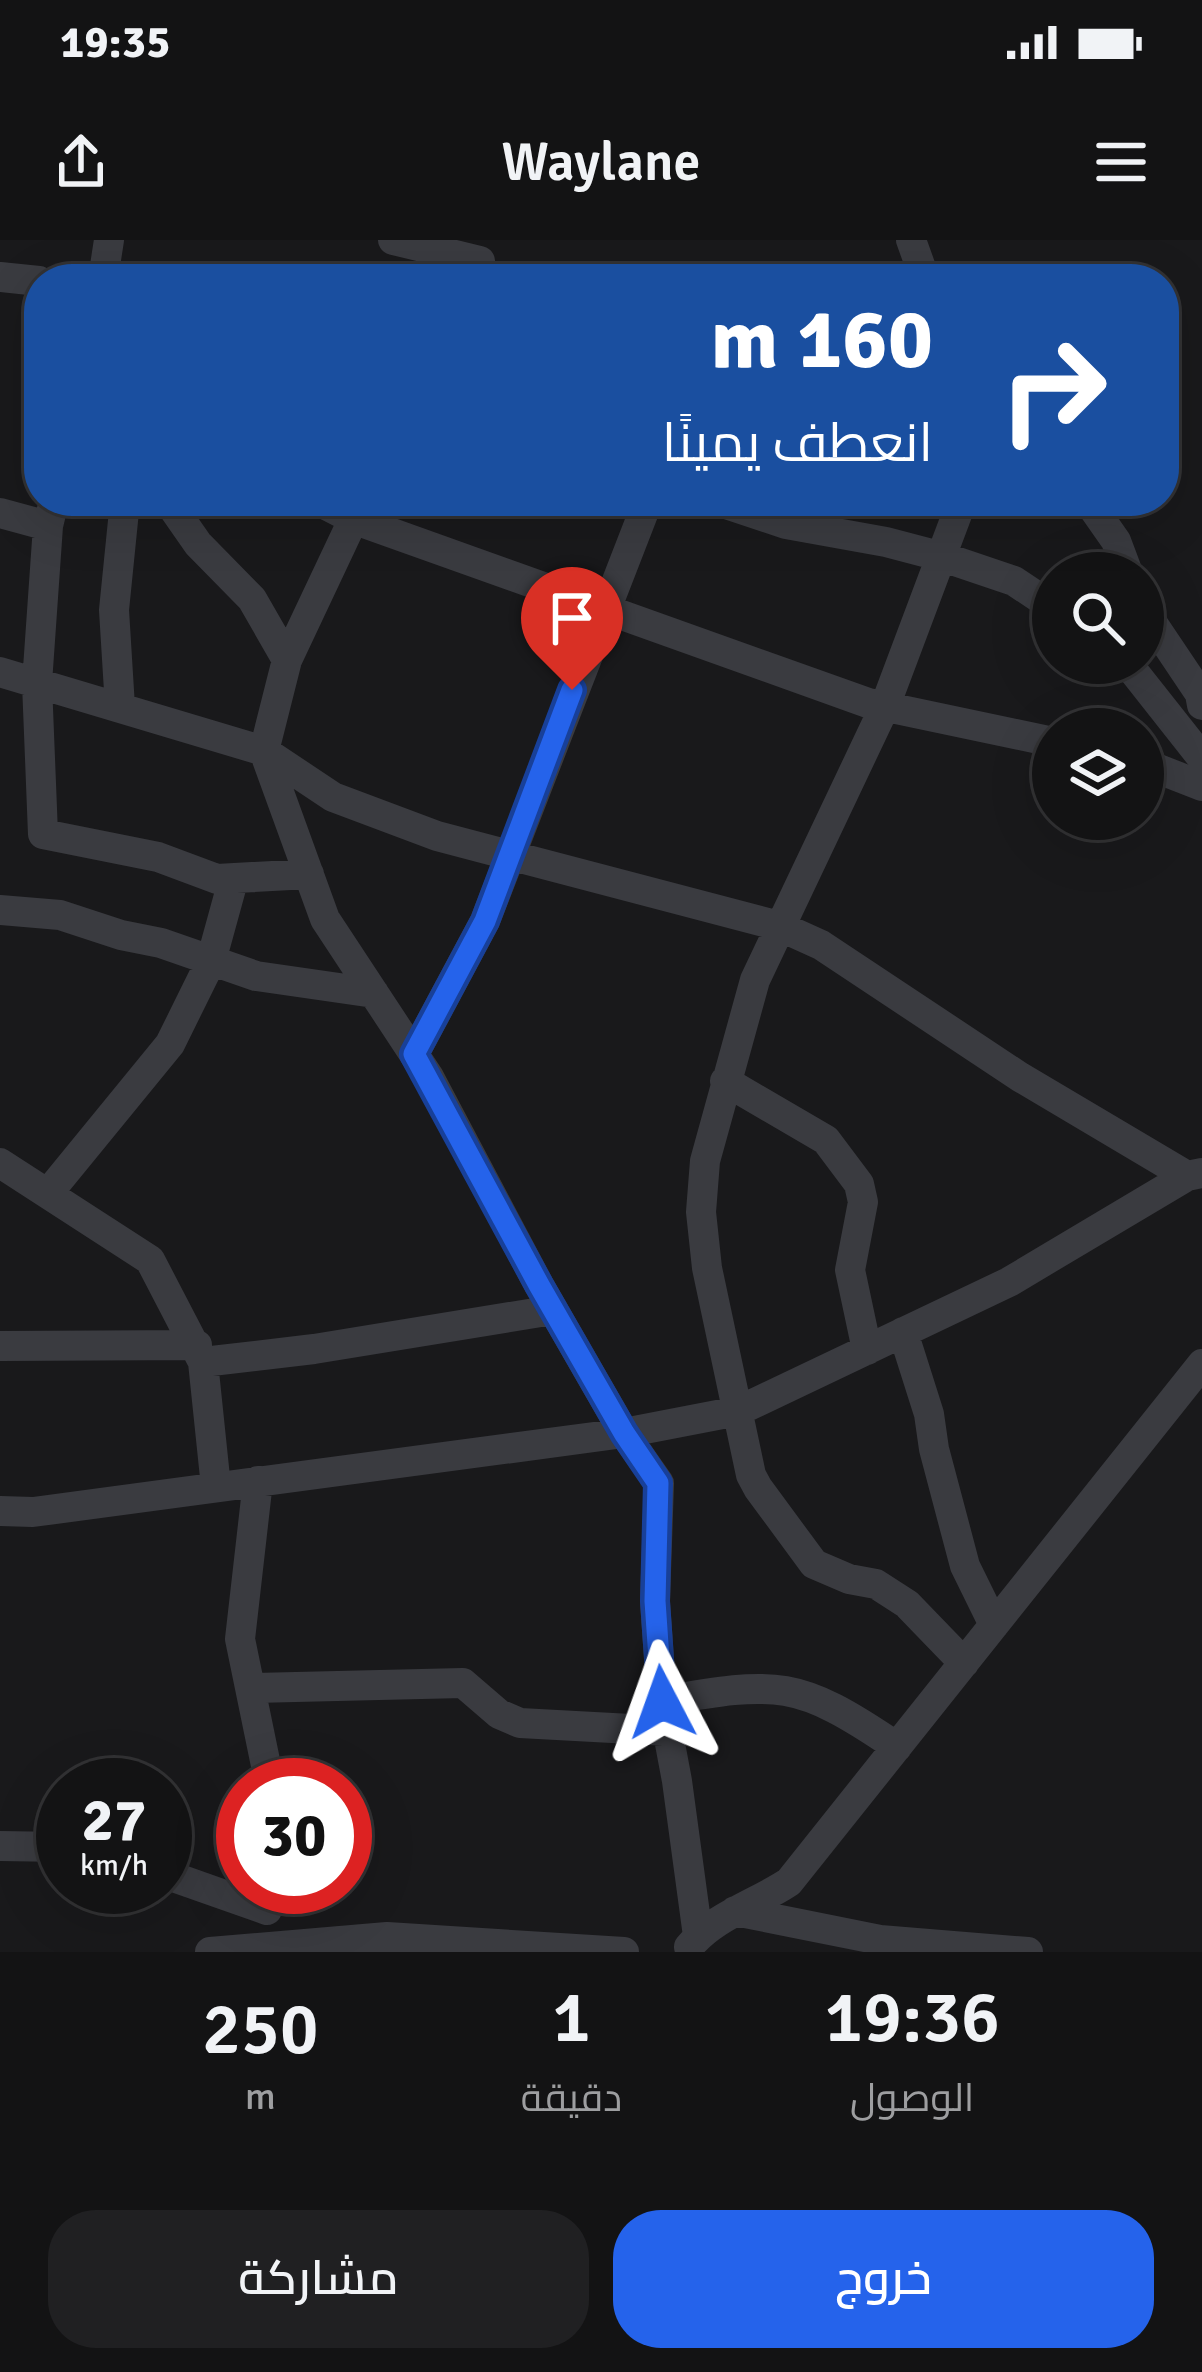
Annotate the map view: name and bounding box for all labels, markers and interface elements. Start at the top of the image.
text: 19:35 [60,15,170,70]
icon: share [48,129,114,195]
text: Waylane [502,129,701,196]
icon: menu [1088,129,1154,195]
text: 160 m [711,288,933,392]
icon: right [975,312,1131,468]
text: انعطف يمينًا [662,410,933,477]
map controls [1032,552,1164,840]
button: search [1032,552,1164,684]
pin [521,567,623,690]
icon: arrive [539,585,605,651]
button: layers [1032,708,1164,840]
position arrow [599,1639,725,1765]
speed limit sign: 30 [216,1758,372,1914]
text: 27 [82,1784,146,1858]
text: km/h [80,1847,148,1884]
text: 1 [552,1973,591,2062]
text: 19:36 [824,1973,1000,2062]
text: 250 [202,1985,319,2074]
text: m [245,2072,276,2120]
text: دقيقة [521,2074,622,2122]
text: الوصول [850,2074,974,2122]
button: مشاركة [48,2210,589,2348]
button: خروج [613,2210,1154,2348]

